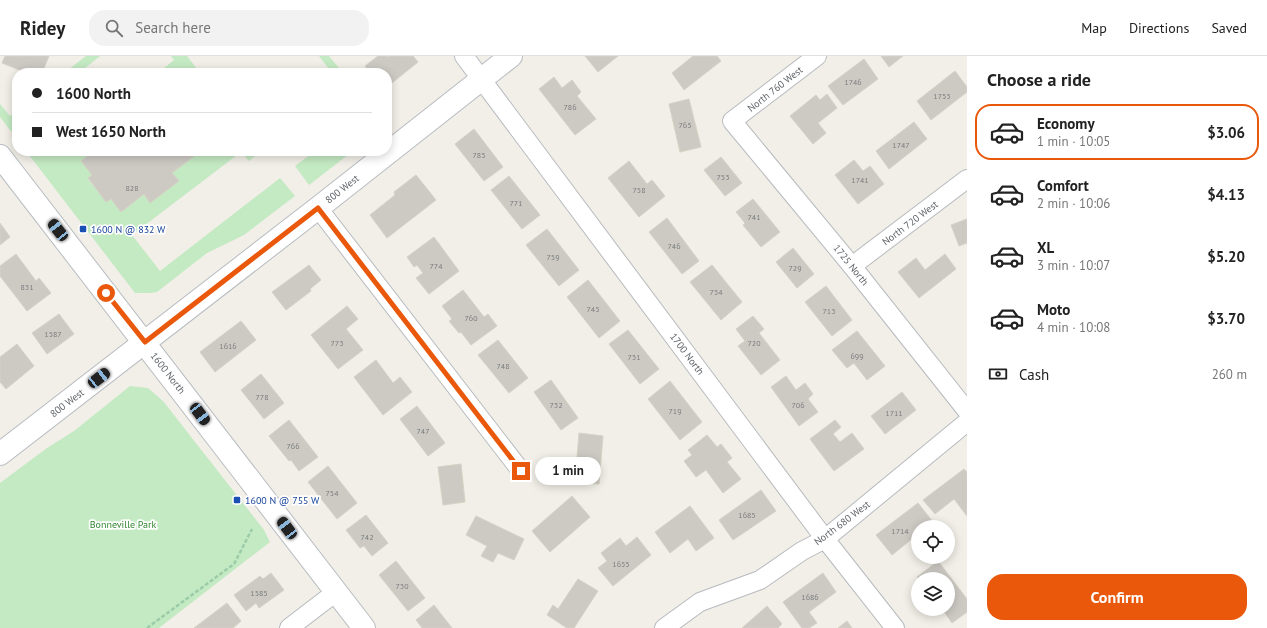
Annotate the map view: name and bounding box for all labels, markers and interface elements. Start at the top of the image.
search box [89,10,369,46]
text: Ridey [20,16,65,40]
icon: search [103,17,125,39]
text: Search here [135,18,211,37]
text: Map [1081,19,1107,37]
text: Directions [1129,19,1189,37]
text: Saved [1211,19,1247,37]
street label: North 760 West [745,63,806,115]
text: Choose a ride [987,68,1091,91]
house number: 1746 [844,77,862,87]
text: 1600 North [56,84,131,103]
house number: 1753 [933,91,951,101]
house number: 786 [563,102,577,112]
icon: car [989,114,1025,150]
text: Economy [1037,114,1095,133]
house number: 765 [678,120,692,130]
text: West 1650 North [56,122,166,141]
text: $3.06 [1207,123,1245,142]
text: 1 min · 10:05 [1037,133,1110,150]
house number: 1747 [892,140,910,150]
house number: 785 [472,150,486,160]
street label: 800 West [322,171,362,206]
house number: 753 [716,172,730,182]
house number: 1741 [851,175,869,185]
icon: car [989,176,1025,212]
text: Comfort [1037,176,1089,195]
house number: 828 [125,183,139,193]
house number: 758 [632,185,646,195]
text: $4.13 [1207,185,1245,204]
text: 2 min · 10:06 [1037,195,1110,212]
street label: North 720 West [879,197,941,248]
house number: 771 [509,198,523,208]
house number: 741 [747,212,761,222]
car [46,217,70,243]
place label: 1600 N @ 832 W [91,223,166,236]
marker: 1600 N @ 832 W [78,224,88,234]
icon: car [989,238,1025,274]
text: XL [1037,238,1054,257]
house number: 746 [667,241,681,251]
street label: 1725 North [830,242,872,288]
text: $5.20 [1207,247,1245,266]
house number: 759 [546,252,560,262]
text: 3 min · 10:07 [1037,257,1110,274]
house number: 774 [429,261,443,271]
house number: 729 [788,263,802,273]
house number: 831 [20,282,34,292]
route start [97,284,115,302]
house number: 734 [709,287,723,297]
icon: car [989,300,1025,336]
text: Moto [1037,300,1070,319]
house number: 745 [586,304,600,314]
house number: 713 [822,306,836,316]
text: $3.70 [1207,309,1245,328]
house number: 760 [464,313,478,323]
text: 4 min · 10:08 [1037,319,1110,336]
house number: 1587 [44,329,62,339]
street label: 1700 North [667,330,707,378]
house number: 773 [330,338,344,348]
house number: 720 [747,338,761,348]
house number: 1616 [219,341,237,351]
street label: 1600 North [148,350,188,396]
house number: 699 [850,351,864,361]
house number: 731 [627,352,641,362]
house number: 748 [496,361,510,371]
icon: cash [987,363,1009,385]
text: Cash [1019,365,1049,384]
car [86,366,112,390]
text: 260 m [1212,366,1247,383]
street label: 800 West [47,386,87,420]
house number: 778 [255,392,269,402]
house number: 732 [549,400,563,410]
house number: 706 [791,400,805,410]
car [188,401,212,427]
house number: 719 [668,406,682,416]
house number: 1711 [885,408,903,418]
house number: 747 [416,426,430,436]
house number: 766 [286,441,300,451]
callout: 1 min [535,457,601,485]
route end [512,462,530,480]
text: 1 min [552,462,584,479]
house number: 754 [325,488,339,498]
place label: 1600 N @ 755 W [245,494,320,507]
marker: 1600 N @ 755 W [232,495,242,505]
street label: North 680 West [811,497,873,548]
house number: 1685 [738,510,756,520]
car [275,515,299,541]
park label: Bonneville Park [90,518,156,531]
map controls [911,520,955,616]
button: locate [911,520,955,564]
house number: 1714 [891,526,909,536]
house number: 742 [360,532,374,542]
house number: 1655 [612,559,630,569]
button: layers [911,572,955,616]
button: Confirm [987,574,1247,620]
house number: 730 [395,581,409,591]
house number: 1585 [250,588,268,598]
house number: 1686 [801,592,819,602]

